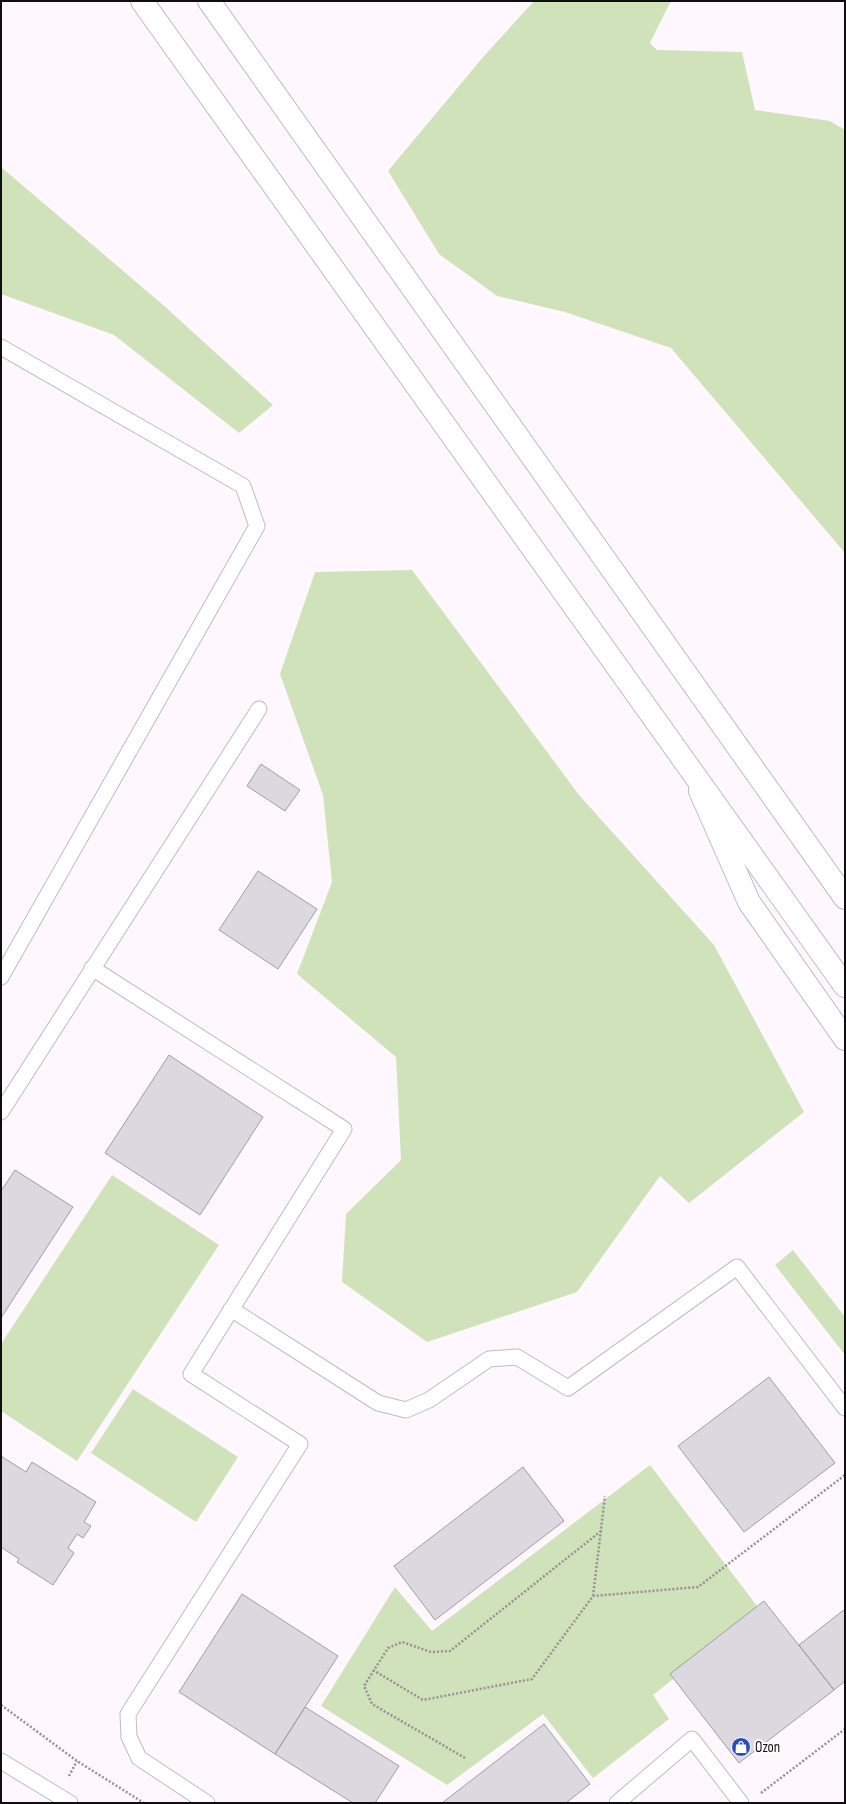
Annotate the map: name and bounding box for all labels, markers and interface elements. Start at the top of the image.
shop icon: Ozon [730,1736,752,1758]
place label: Ozon [755,1738,780,1757]

